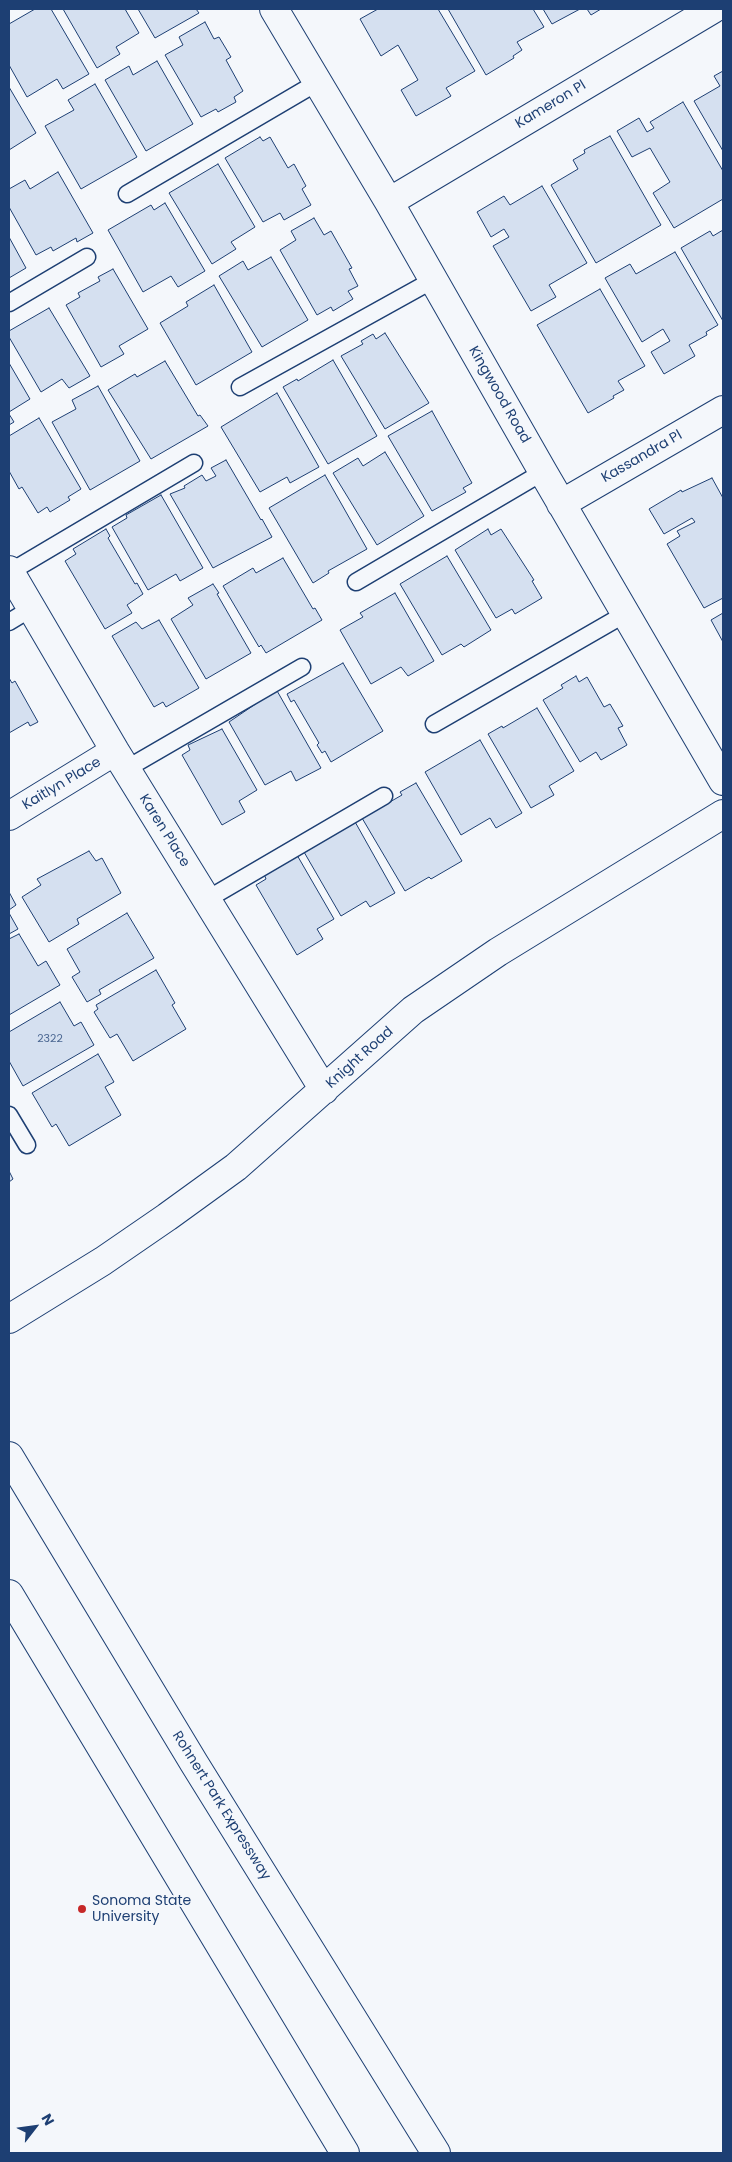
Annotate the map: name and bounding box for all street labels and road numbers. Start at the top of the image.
street label: Kameron Pl [513,77,589,133]
street label: Kingwood Road [464,343,534,447]
street label: Kassandra Pl [599,427,685,487]
street label: Kaitlyn Place [20,754,104,814]
street label: Karen Place [135,792,193,870]
street label: Knight Road [323,1024,397,1092]
street label: Rohnert Park Expressway [168,1728,274,1884]

